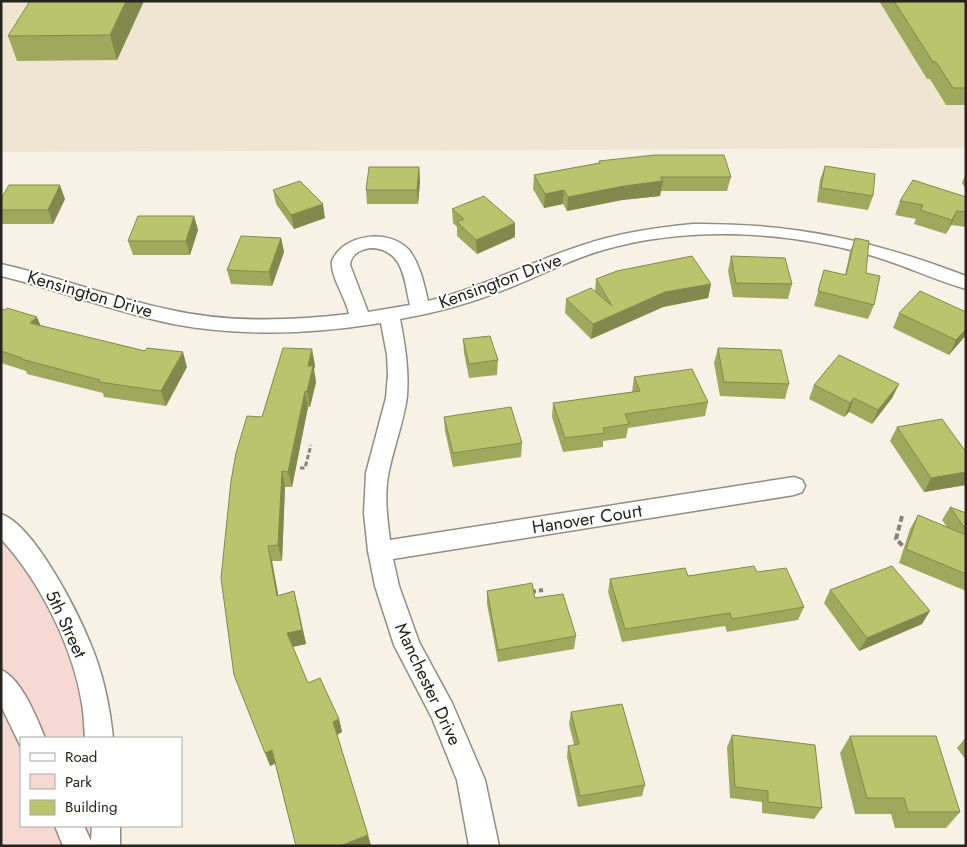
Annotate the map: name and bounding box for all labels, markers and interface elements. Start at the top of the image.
street label: Kensington Drive [435,247,565,315]
street label: Kensington Drive [24,264,156,324]
street label: Hanover Court [530,497,645,541]
street label: 5th Street [39,586,93,663]
street label: Manchester Drive [388,618,468,750]
legend [20,737,182,827]
text: Road [65,746,97,768]
text: Park [65,771,92,793]
text: Building [65,796,117,818]

